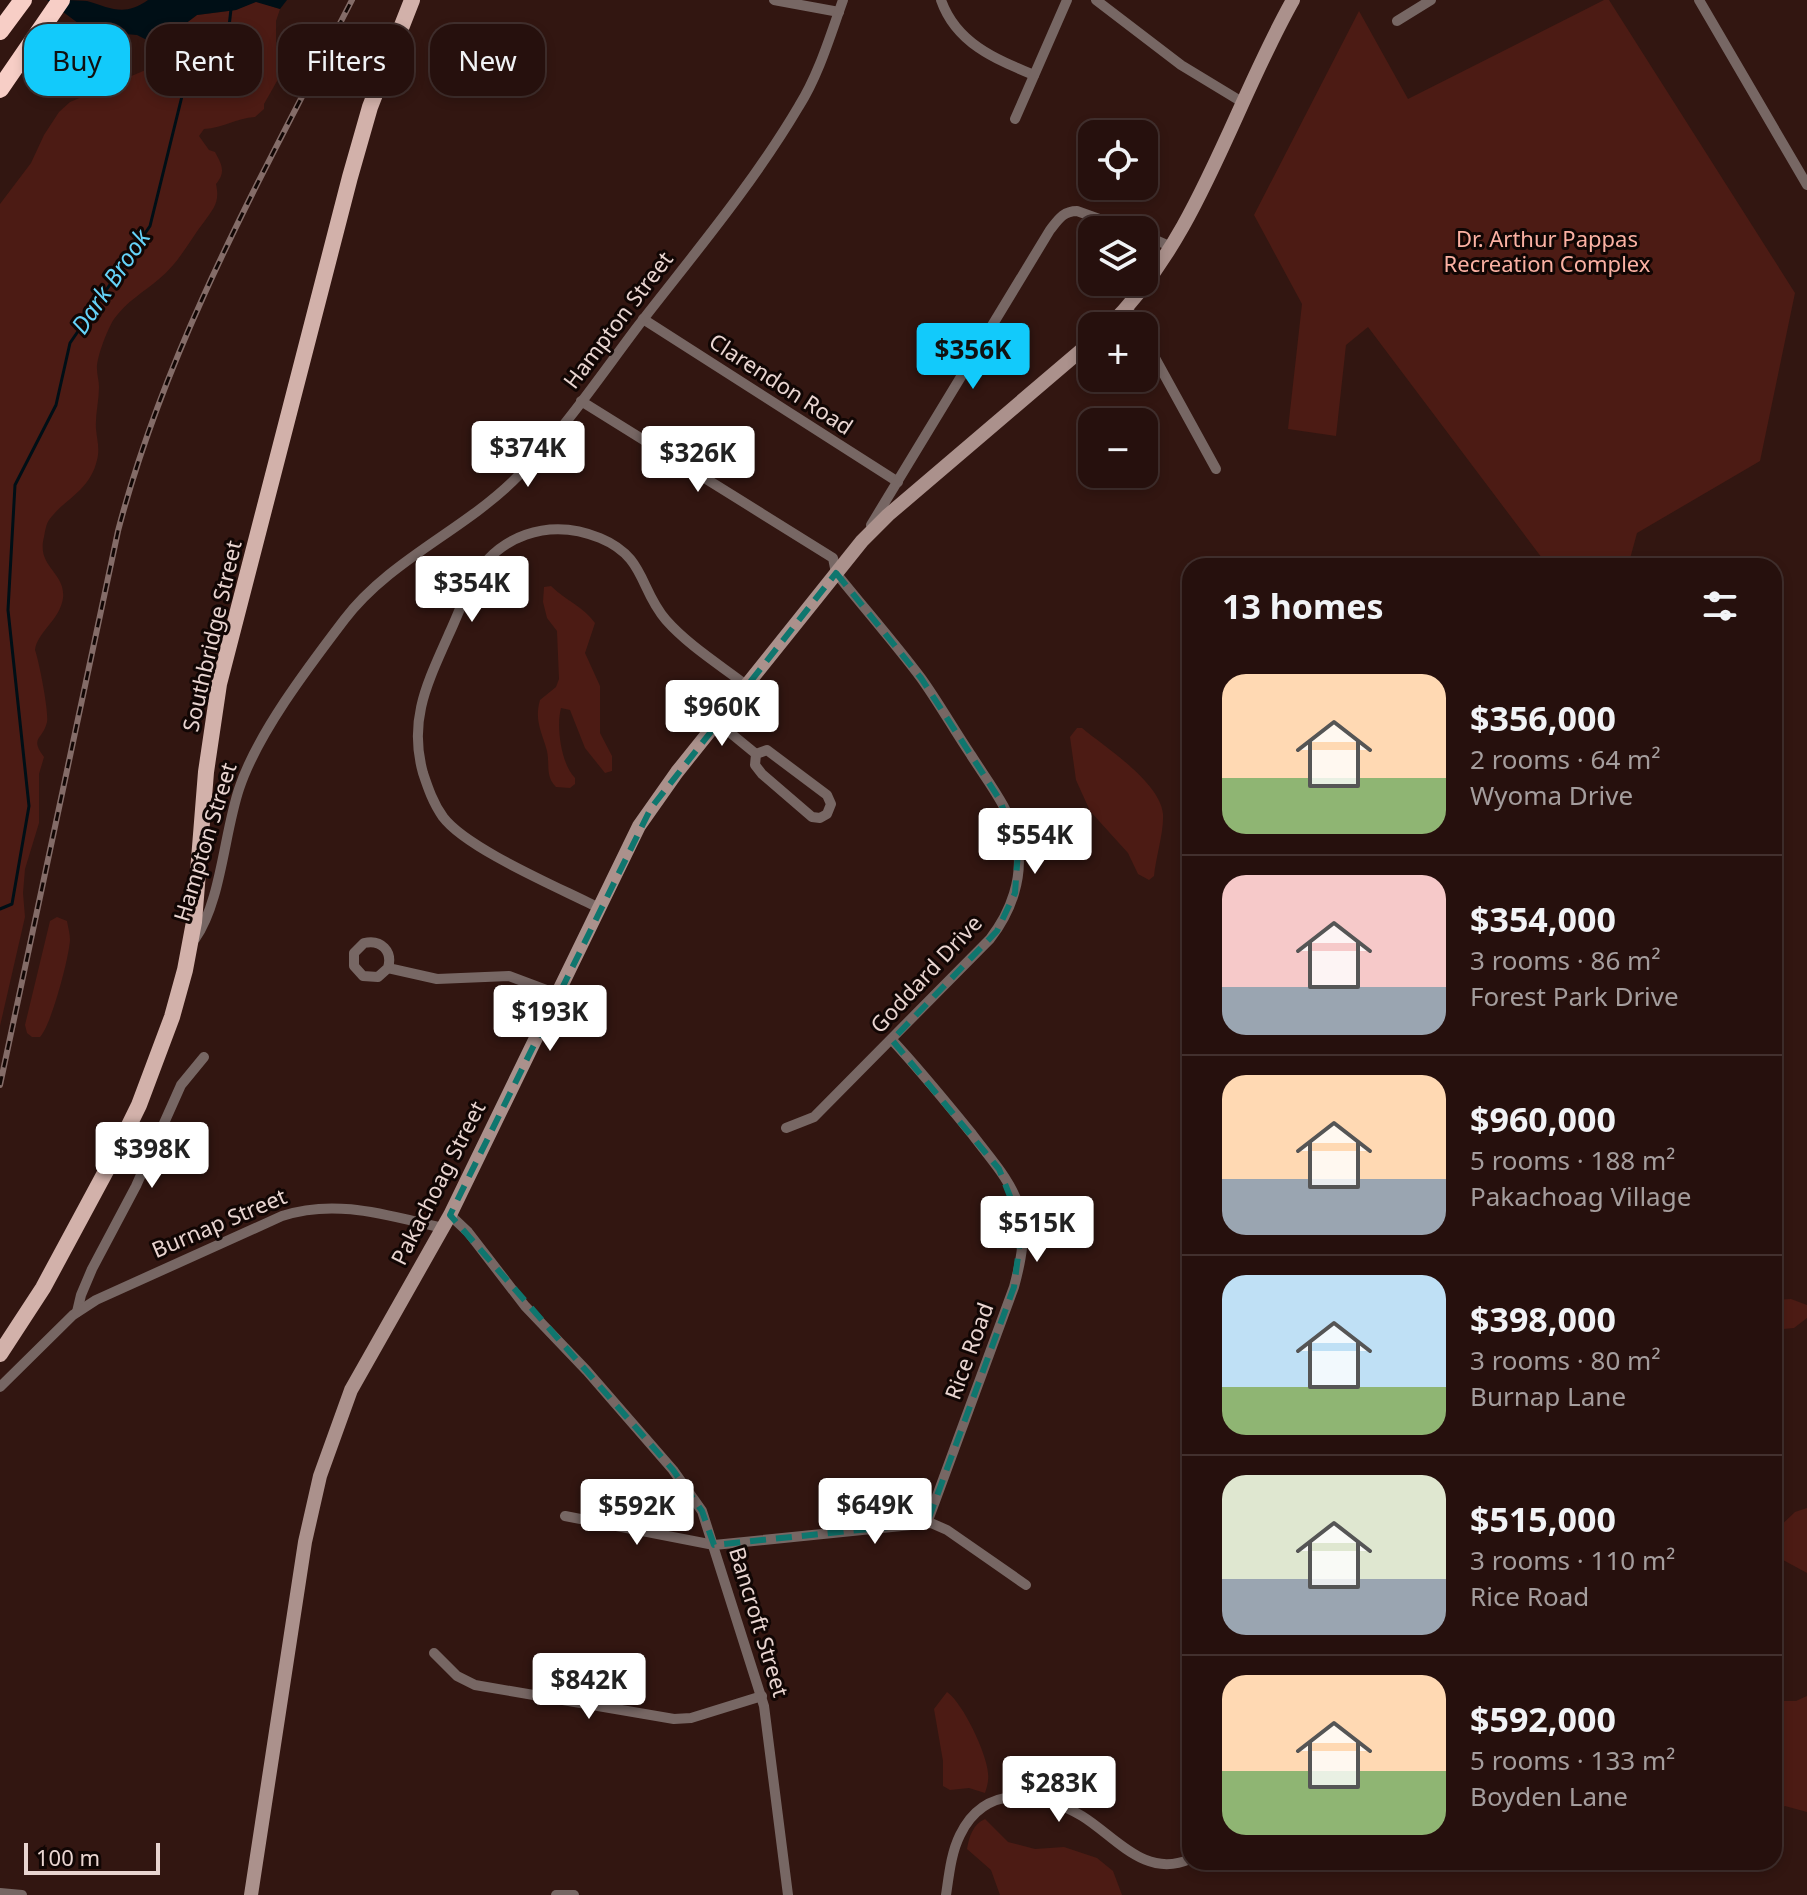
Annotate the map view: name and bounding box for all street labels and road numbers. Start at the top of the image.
street label: Hampton Street [556,245,679,394]
street label: Clarendon Road [704,325,859,441]
street label: Southbridge Street [174,537,248,734]
street label: Hampton Street [166,759,242,925]
street label: Goddard Drive [863,908,988,1039]
street label: Pakachoag Street [383,1095,491,1270]
street label: Burnap Street [147,1180,291,1264]
street label: Rice Road [937,1298,999,1403]
street label: Bancroft Street [723,1543,797,1700]

